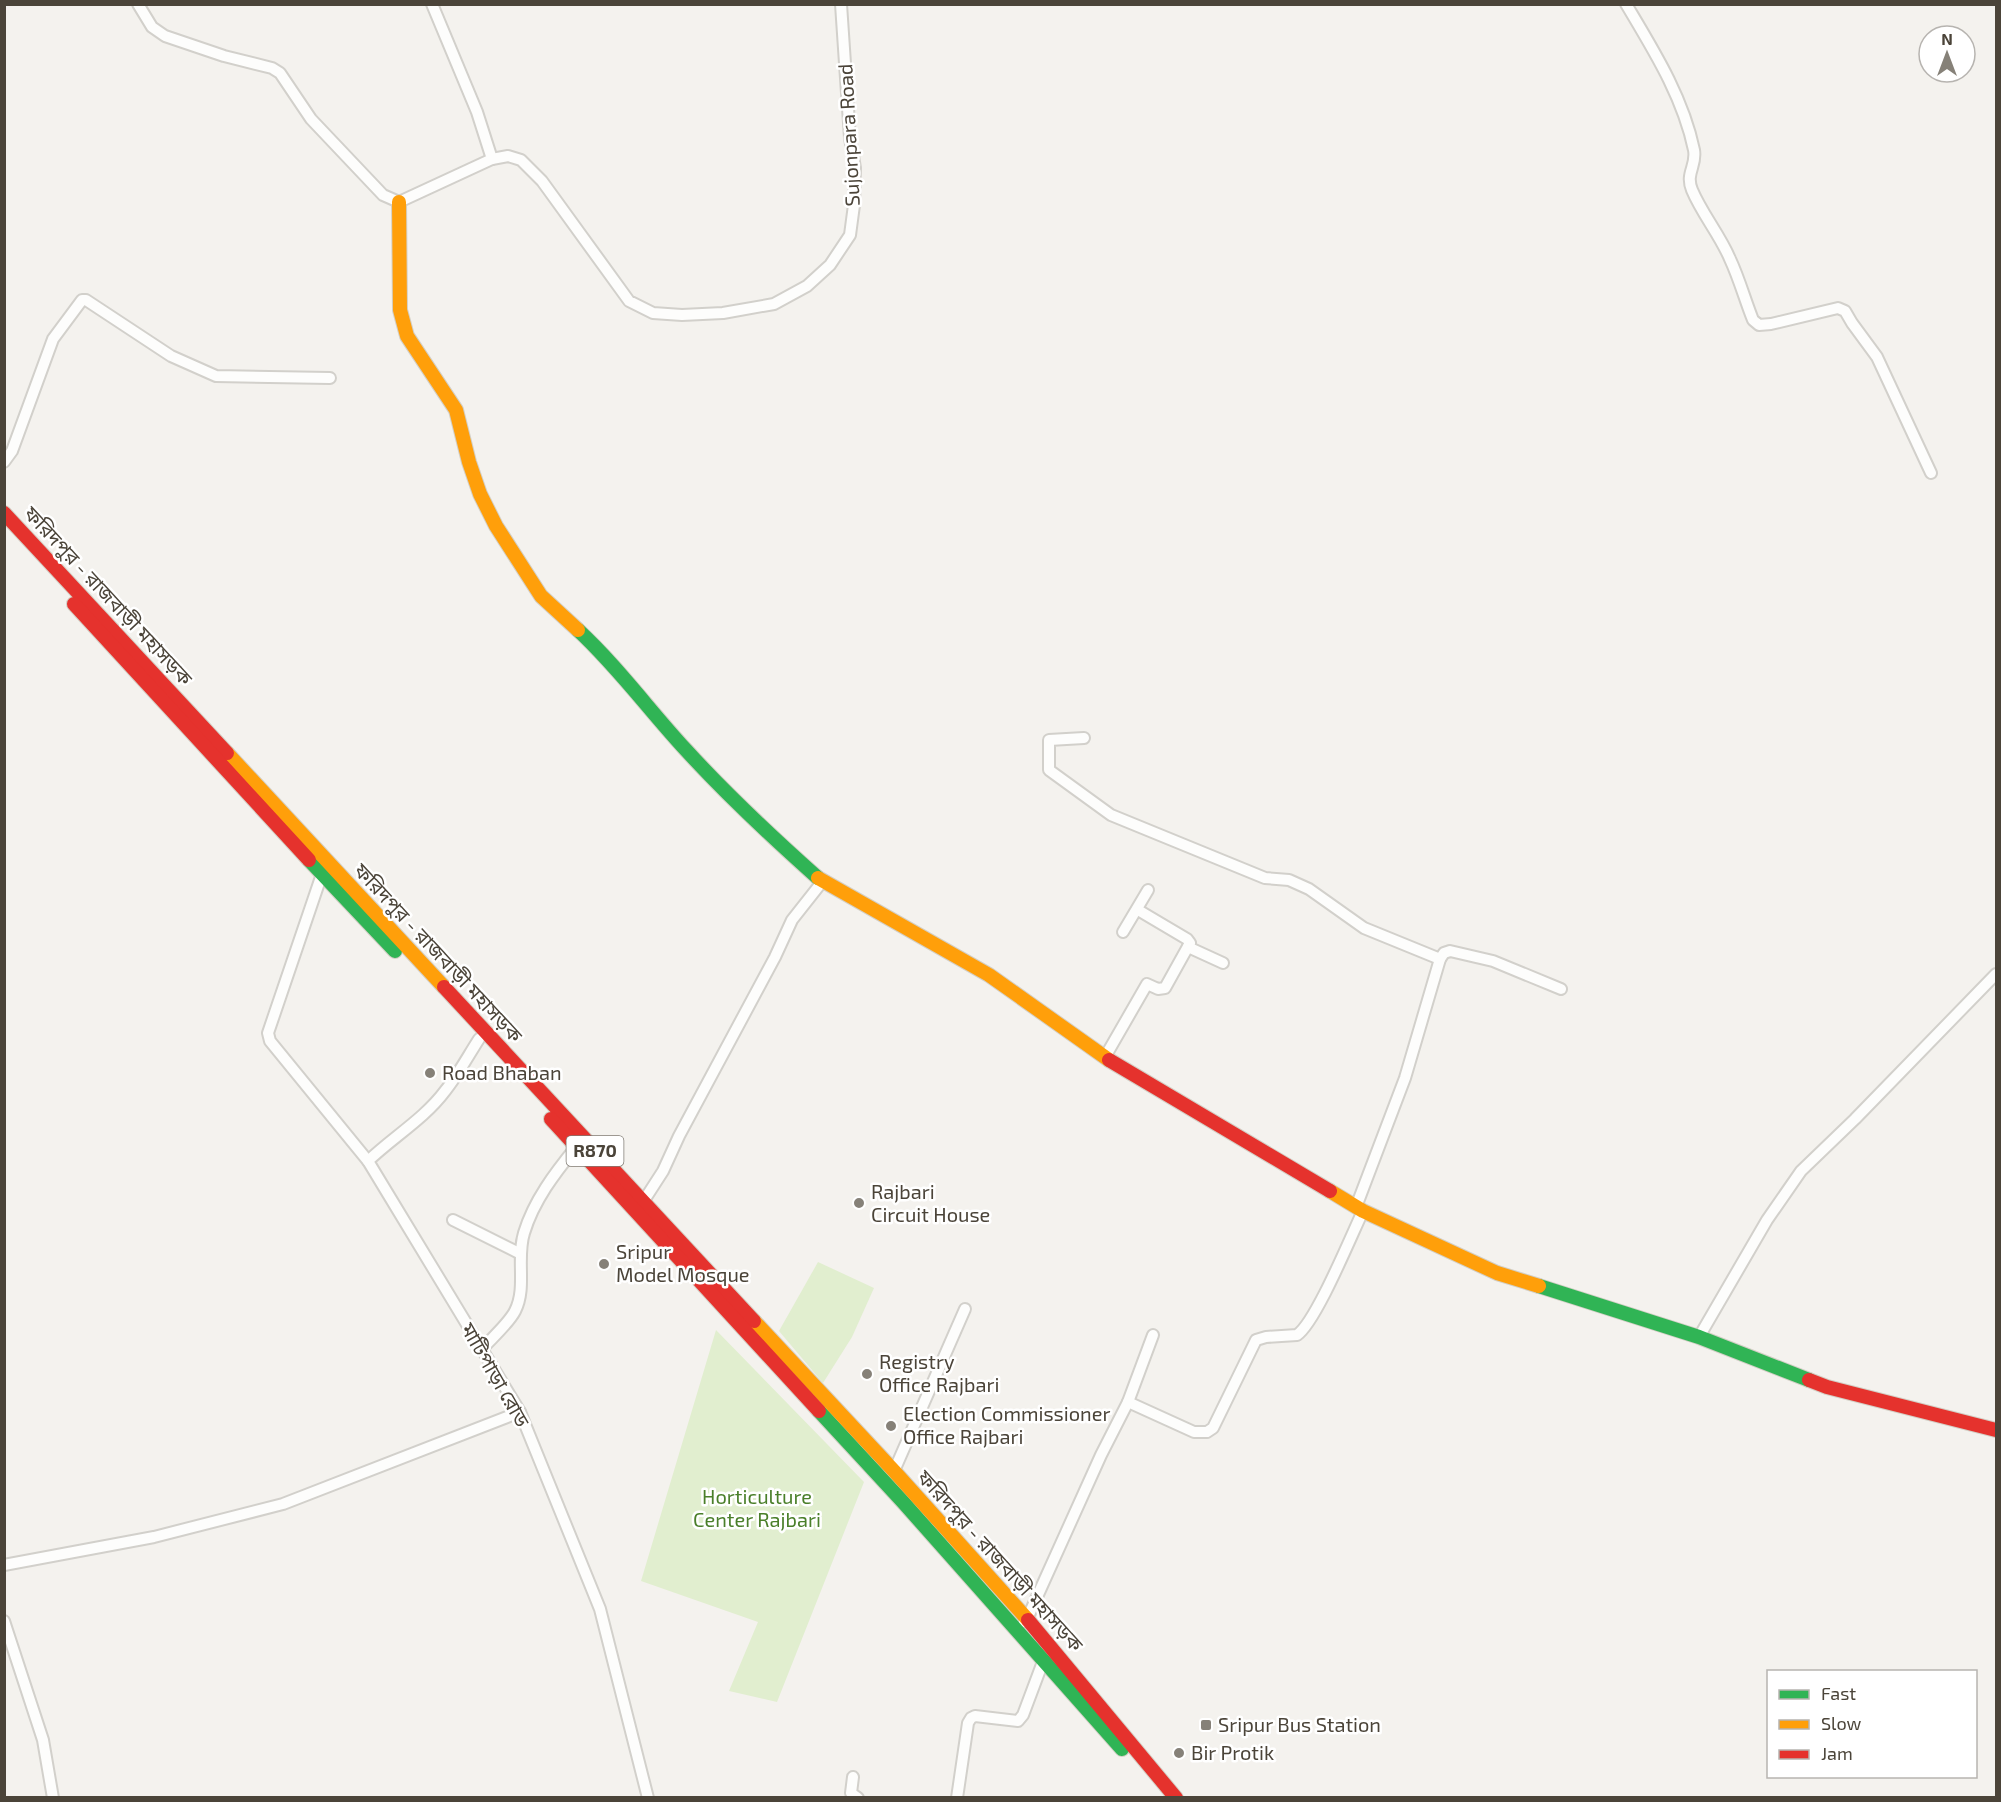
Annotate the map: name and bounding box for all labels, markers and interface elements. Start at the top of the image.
north arrow [1917,24,1977,84]
text: N [1941,29,1953,48]
street label: Sujonpara Road [832,63,864,207]
street label: ফরিদপুর - রাজবাড়ী মহাসড়ক [18,500,199,691]
street label: ফরিদপুর - রাজবাড়ী মহাসড়ক [348,857,529,1048]
place label: Road Bhaban [442,1060,562,1084]
marker: Road Bhaban [423,1066,437,1080]
road number: R870 [566,1136,624,1166]
place label: Rajbari Circuit House [871,1179,990,1226]
marker: Rajbari Circuit House [852,1196,866,1210]
place label: Sripur Model Mosque [616,1239,750,1286]
marker: Sripur Model Mosque [597,1257,611,1271]
street label: মাটিপাড়া রোড [456,1317,536,1431]
place label: Registry Office Rajbari [879,1349,999,1396]
marker: Registry Office Rajbari [860,1367,874,1381]
place label: Election Commissioner Office Rajbari [903,1401,1110,1448]
marker: Election Commissioner Office Rajbari [884,1419,898,1433]
street label: ফরিদপুর - রাজবাড়ী মহাসড়ক [911,1464,1089,1657]
park label: Horticulture Center Rajbari [693,1484,821,1531]
legend [1767,1670,1977,1778]
text: Fast [1821,1682,1856,1704]
place label: Sripur Bus Station [1218,1712,1381,1736]
text: Slow [1821,1712,1862,1734]
marker: Sripur Bus Station [1199,1718,1213,1732]
place label: Bir Protik [1191,1740,1274,1764]
text: Jam [1821,1742,1853,1764]
marker: Bir Protik [1172,1746,1186,1760]

